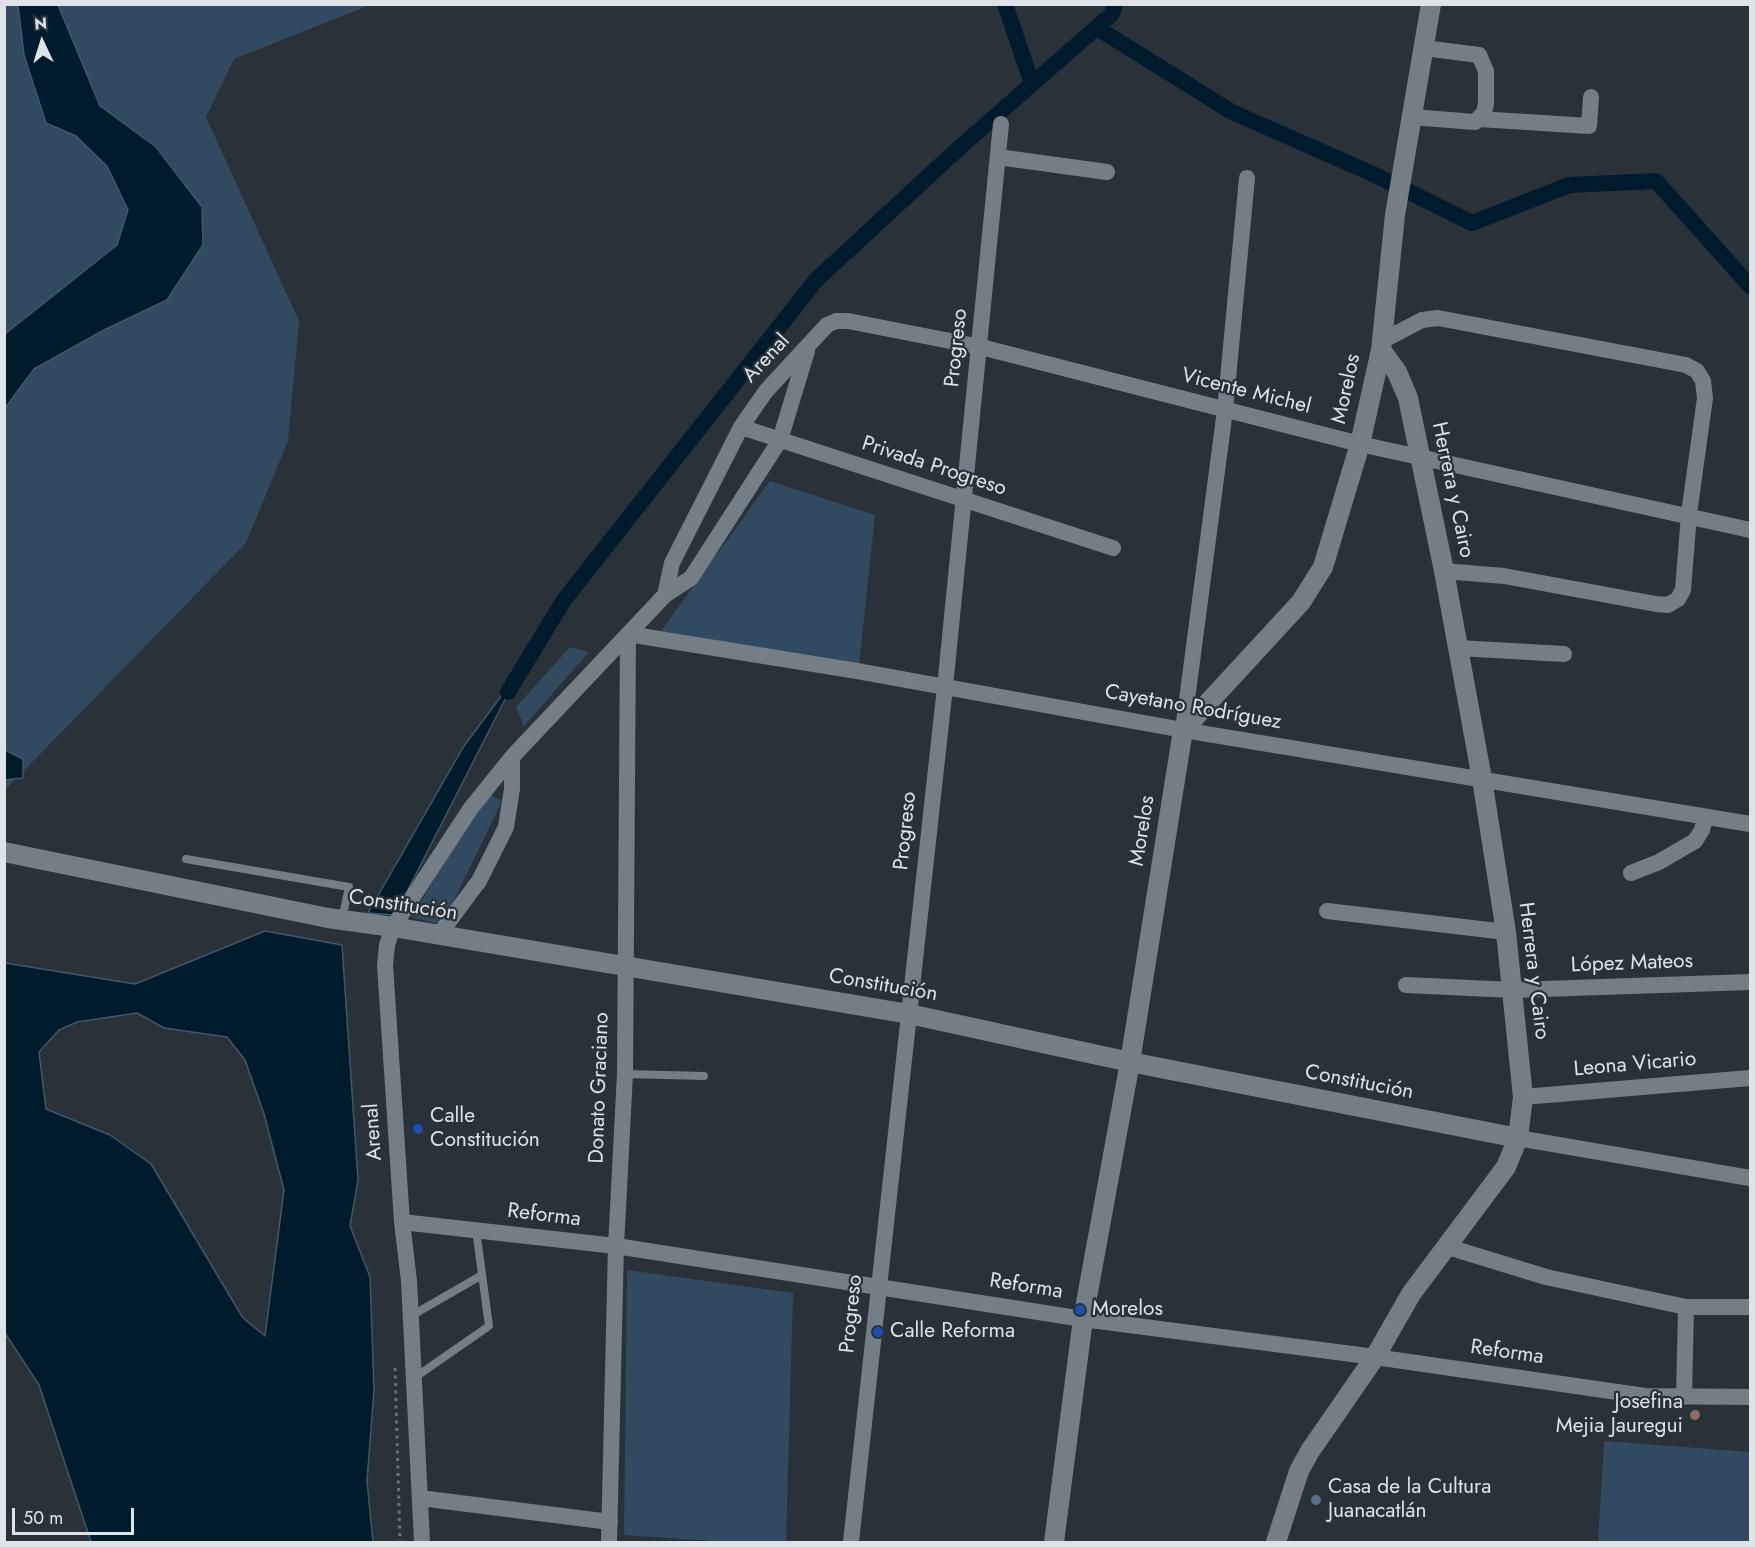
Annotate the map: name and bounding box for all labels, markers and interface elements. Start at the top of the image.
north arrow [12,12,72,72]
text: N [34,12,48,35]
street label: Progreso [940,307,974,389]
street label: Arenal [738,329,796,389]
street label: Morelos [1327,352,1367,426]
street label: Vicente Michel [1179,364,1313,420]
street label: Herrera y Cairo [1425,420,1479,560]
street label: Privada Progreso [859,432,1009,502]
street label: Cayetano Rodríguez [1103,680,1283,736]
street label: Progreso [889,790,923,872]
street label: Morelos [1125,794,1161,868]
street label: Constitución [347,885,459,927]
street label: Herrera y Cairo [1512,901,1554,1041]
street label: López Mateos [1570,949,1694,979]
street label: Constitución [827,964,939,1008]
street label: Donato Graciano [585,1012,615,1164]
street label: Leona Vicario [1573,1047,1697,1083]
street label: Constitución [1303,1060,1415,1106]
street label: Arenal [359,1102,389,1162]
place label: Calle Constitución [430,1104,540,1154]
marker: Calle Constitución [411,1122,425,1136]
street label: Reforma [506,1199,582,1233]
street label: Reforma [988,1269,1064,1305]
street label: Progreso [835,1273,869,1355]
place label: Morelos [1092,1297,1163,1323]
marker: Morelos [1073,1303,1087,1317]
place label: Calle Reforma [890,1319,1015,1345]
marker: Calle Reforma [871,1325,885,1339]
street label: Reforma [1469,1335,1545,1371]
place label: Josefina Mejia Jauregui [1556,1390,1683,1440]
marker: Josefina Mejia Jauregui [1688,1408,1702,1422]
place label: Casa de la Cultura Juanacatlán [1328,1475,1491,1525]
marker: Casa de la Cultura Juanacatlán [1309,1493,1323,1507]
scale bar [15,1496,136,1534]
text: 50 m [23,1505,63,1531]

